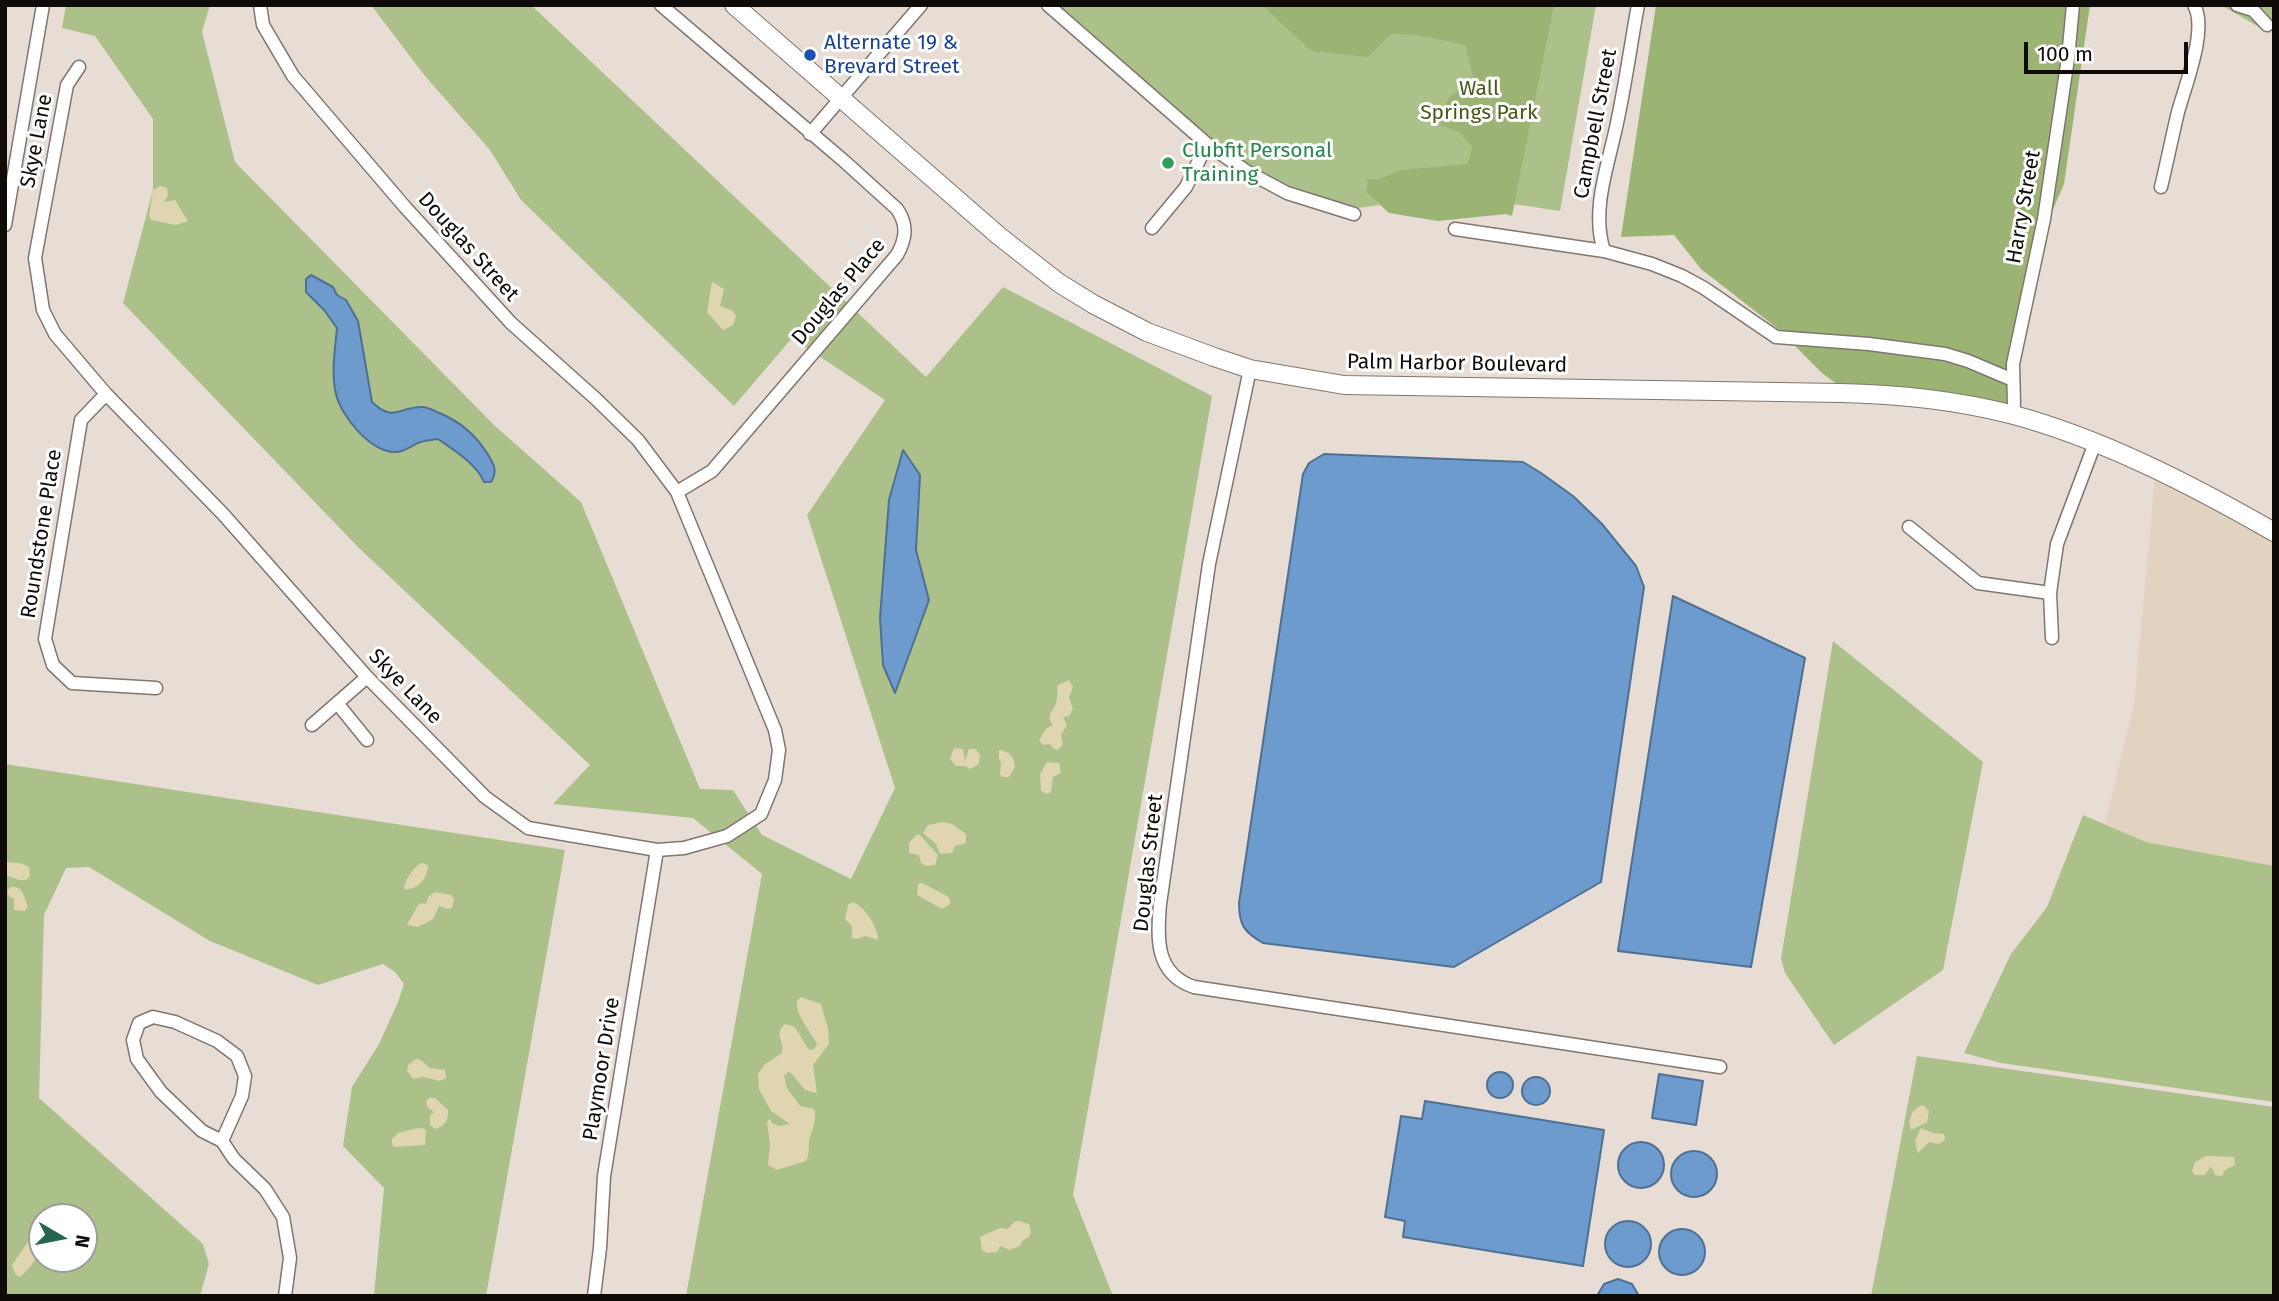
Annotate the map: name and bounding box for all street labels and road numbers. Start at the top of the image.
street label: Campbell Street [1569,47,1623,201]
street label: Skye Lane [16,92,58,190]
street label: Harry Street [2002,148,2046,266]
street label: Douglas Street [412,187,524,307]
street label: Douglas Place [787,233,891,351]
street label: Palm Harbor Boulevard [1347,349,1567,379]
street label: Roundstone Place [16,448,68,620]
street label: Skye Lane [363,644,447,730]
street label: Douglas Street [1129,793,1169,933]
street label: Playmoor Drive [578,995,626,1143]

